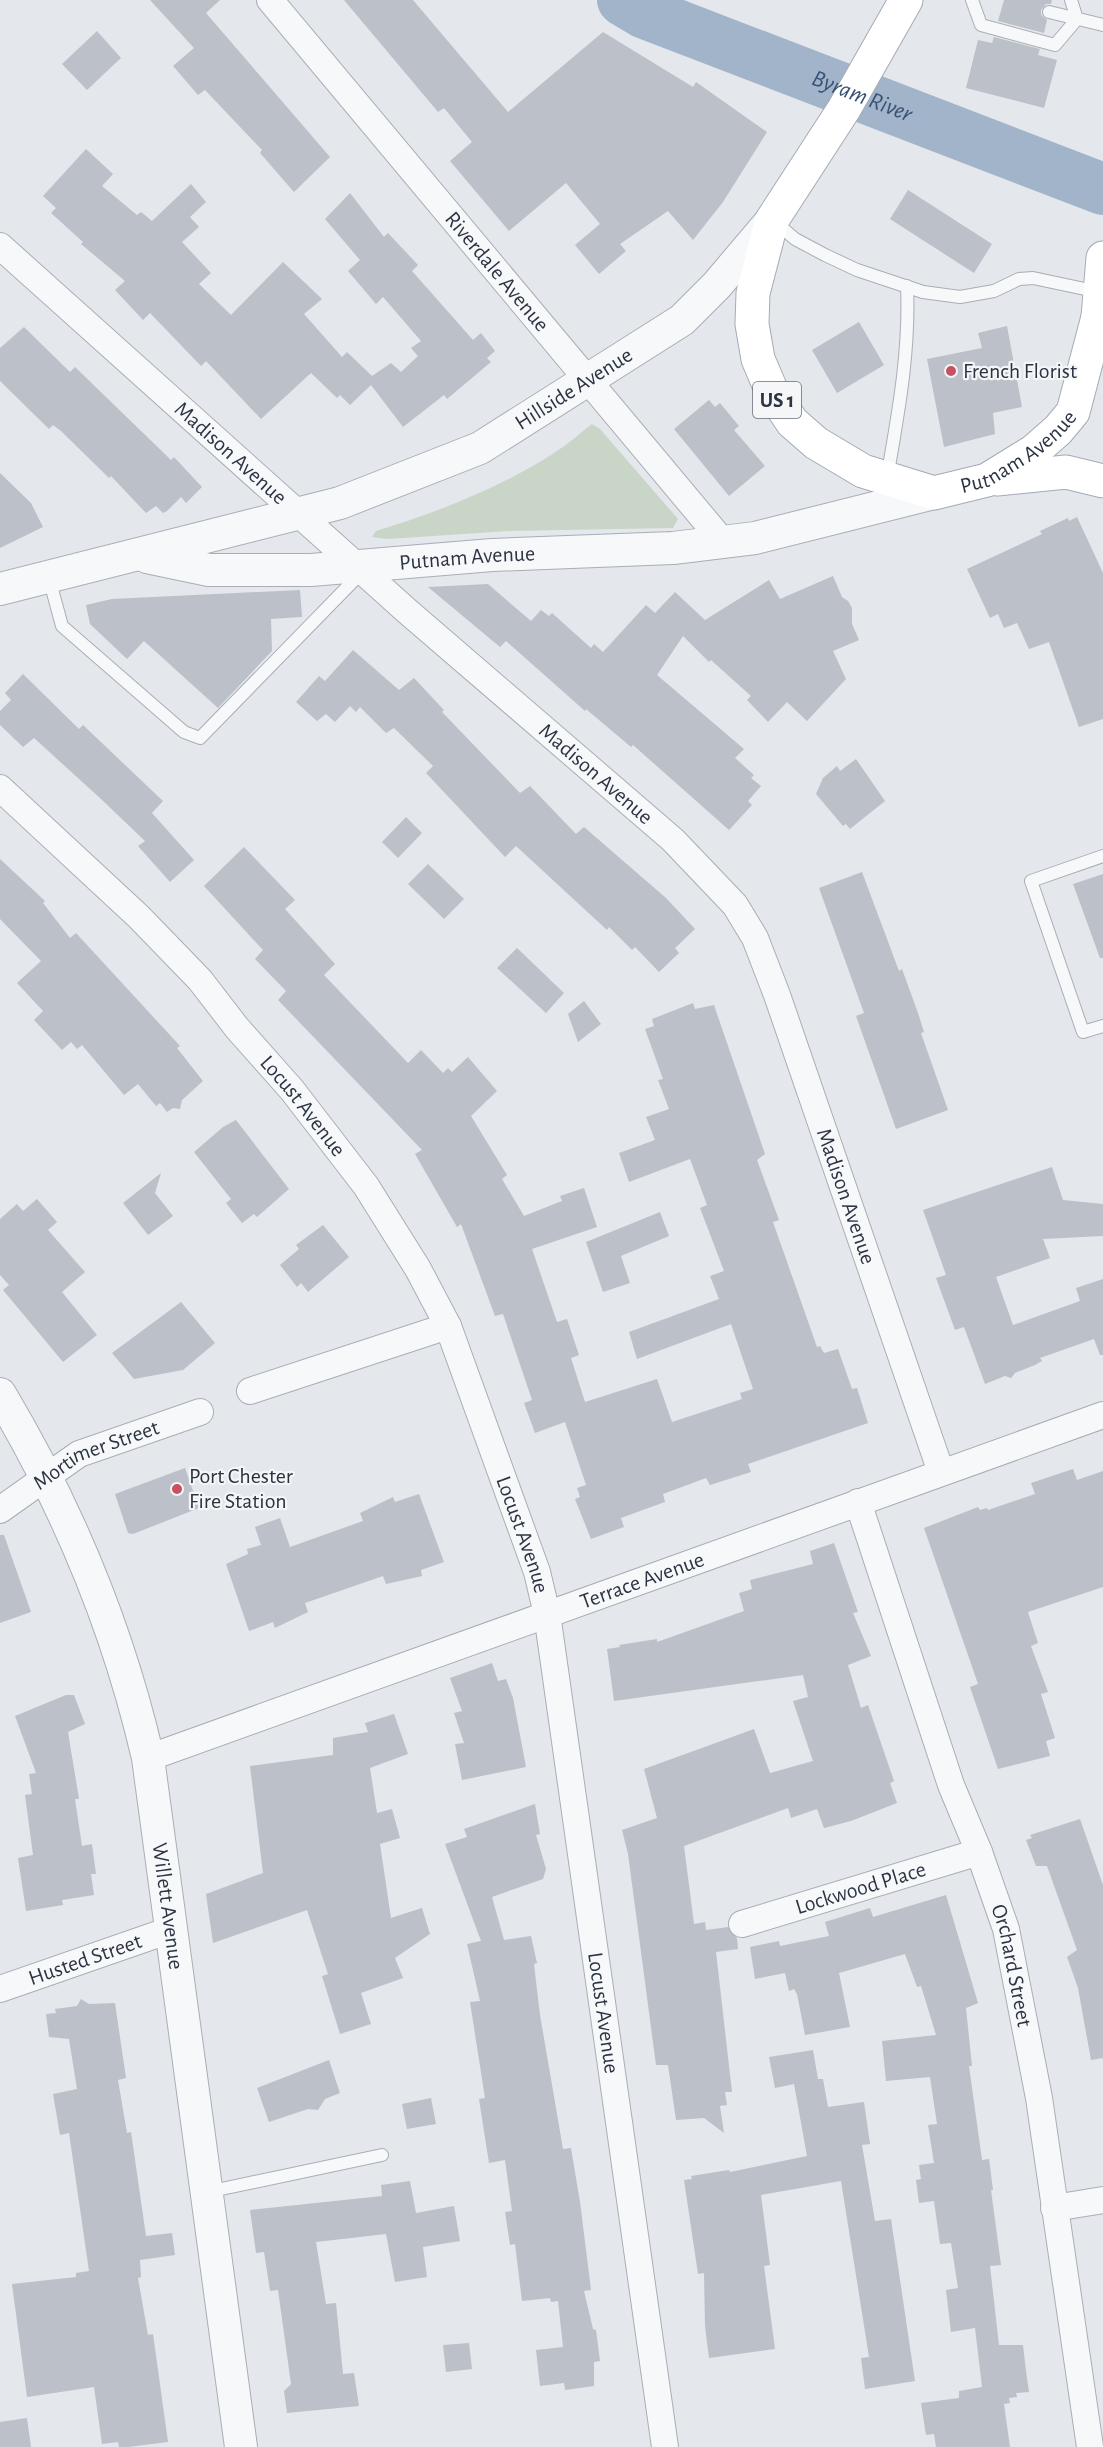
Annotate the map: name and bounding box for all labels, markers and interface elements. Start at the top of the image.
water label: Byram River [809,66,917,127]
street label: Riverdale Avenue [441,207,553,336]
street label: Hillside Avenue [511,343,636,434]
place label: French Florist [963,360,1077,382]
marker: French Florist [944,364,958,378]
road number: US 1 [753,382,801,418]
street label: Madison Avenue [171,397,291,509]
street label: Putnam Avenue [958,406,1080,497]
street label: Putnam Avenue [398,542,536,574]
street label: Madison Avenue [535,719,657,828]
street label: Locust Avenue [256,1051,350,1160]
street label: Madison Avenue [813,1126,880,1267]
street label: Mortimer Street [29,1416,162,1494]
place label: Port Chester Fire Station [189,1465,293,1512]
street label: Locust Avenue [492,1473,553,1595]
marker: Port Chester Fire Station [170,1482,184,1496]
street label: Terrace Avenue [577,1548,707,1613]
street label: Willett Avenue [149,1841,187,1971]
street label: Lockwood Place [793,1858,928,1918]
street label: Orchard Street [987,1901,1036,2029]
street label: Husted Street [26,1930,144,1989]
street label: Locust Avenue [584,1951,623,2075]

